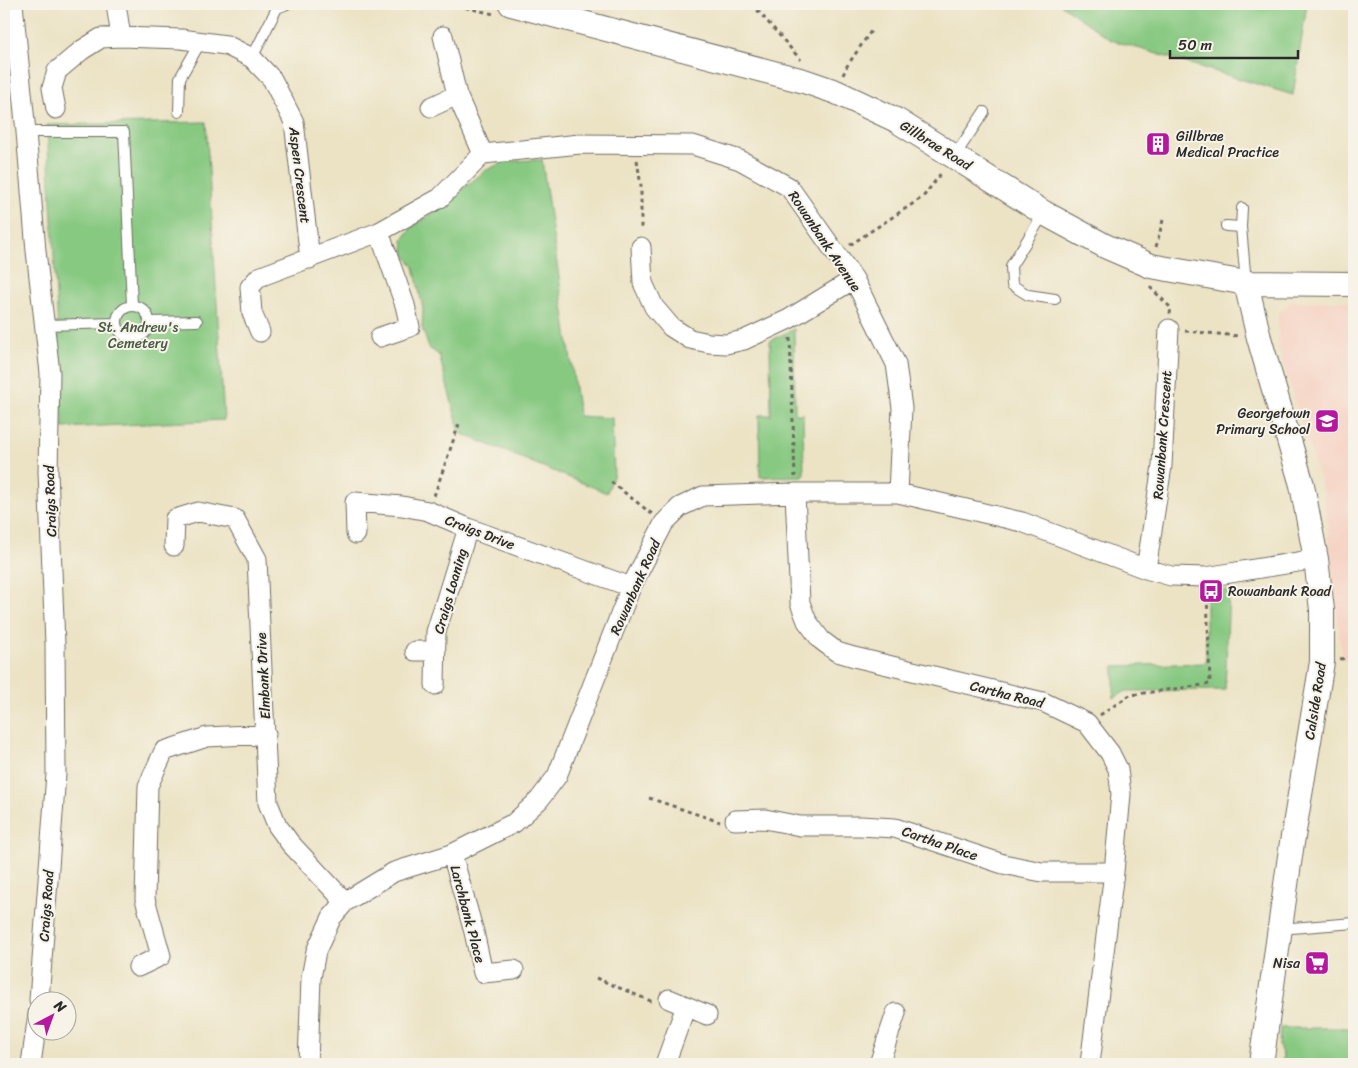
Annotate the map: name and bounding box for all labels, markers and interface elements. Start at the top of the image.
scale bar [1170,28,1298,60]
text: 50 m [1178,32,1213,58]
street label: Gillbrae Road [895,113,978,178]
street label: Aspen Crescent [281,124,318,225]
place label: Gillbrae Medical Practice [1176,124,1279,165]
building icon: Gillbrae Medical Practice [1145,131,1171,157]
street label: Rowanbank Avenue [781,186,868,297]
park label: St. Andrew's Cemetery [98,315,178,356]
street label: Rowanbank Crescent [1146,370,1179,500]
place label: Georgetown Primary School [1216,401,1311,442]
school or university icon: Georgetown Primary School [1314,408,1340,434]
street label: Craigs Road [37,463,64,537]
street label: Craigs Drive [441,508,519,557]
street label: Rowanbank Road [603,534,668,639]
street label: Craigs Loaning [426,545,475,637]
bus stop icon: Rowanbank Road [1198,578,1224,604]
place label: Rowanbank Road [1228,579,1333,604]
street label: Elmbank Drive [249,632,278,720]
street label: Calside Road [1297,659,1334,741]
street label: Cartha Road [967,673,1048,716]
street label: Cartha Place [898,819,981,868]
street label: Larchbank Place [442,862,493,966]
street label: Craigs Road [32,868,62,943]
supermarket icon: Nisa [1304,950,1330,976]
place label: Nisa [1273,951,1301,976]
north arrow [28,990,78,1040]
text: N [48,993,72,1019]

